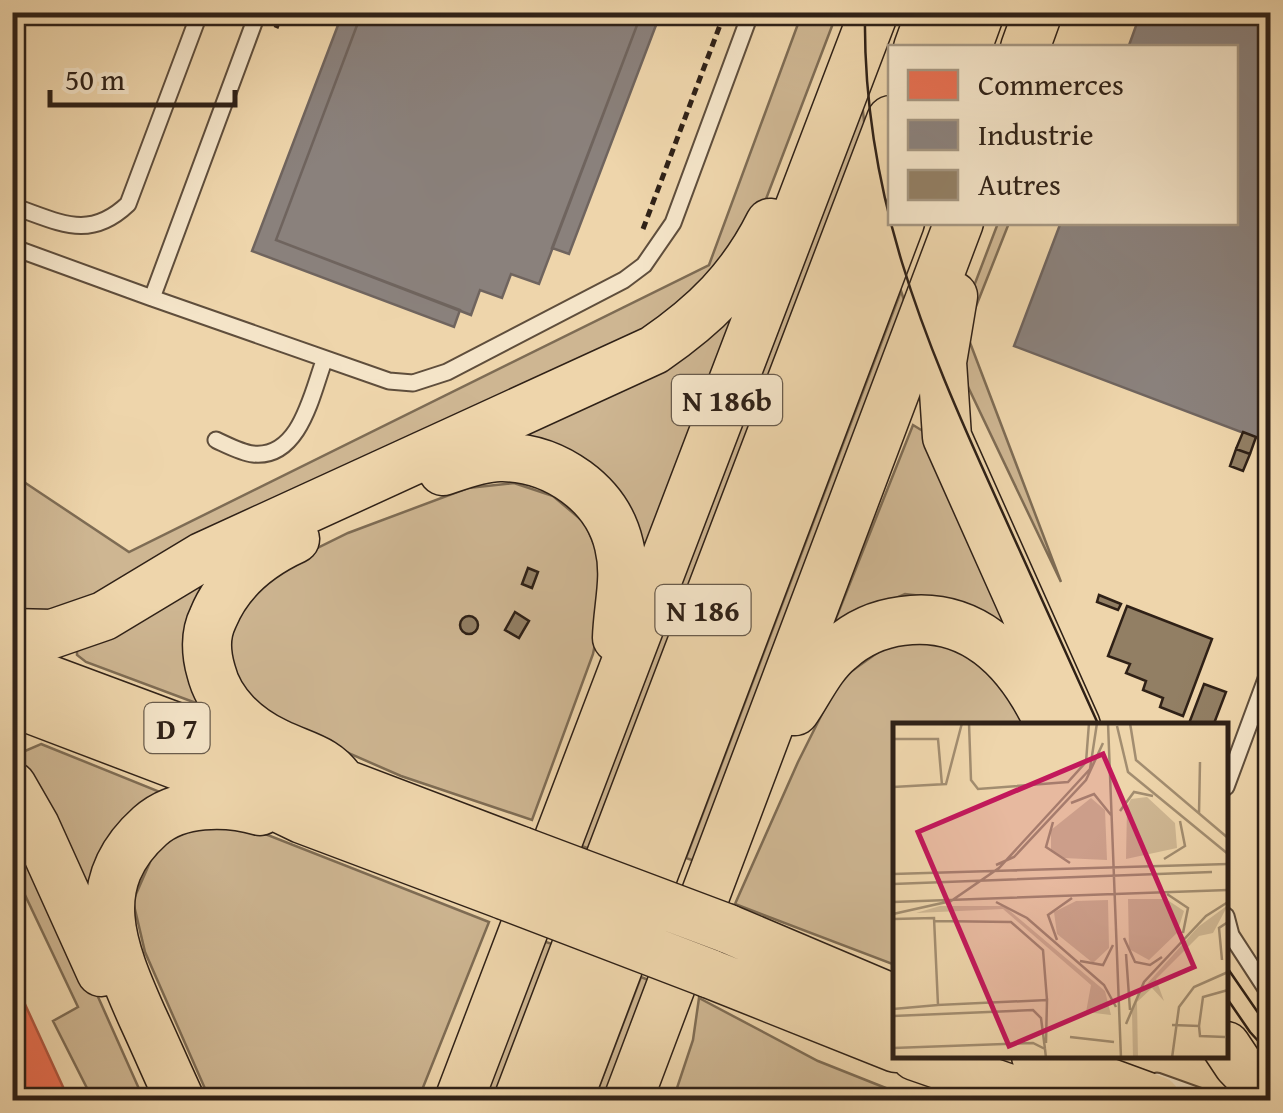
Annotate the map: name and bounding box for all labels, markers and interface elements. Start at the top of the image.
scale bar [50,45,235,107]
legend [888,45,1238,225]
text: 50 m [65,57,125,101]
text: Commerces [978,62,1124,106]
text: Industrie [978,112,1094,156]
text: Autres [978,162,1061,206]
road number: N 186b [672,375,782,425]
road number: N 186 [656,585,750,635]
road number: D 7 [144,703,210,753]
inset map [893,723,1228,1058]

